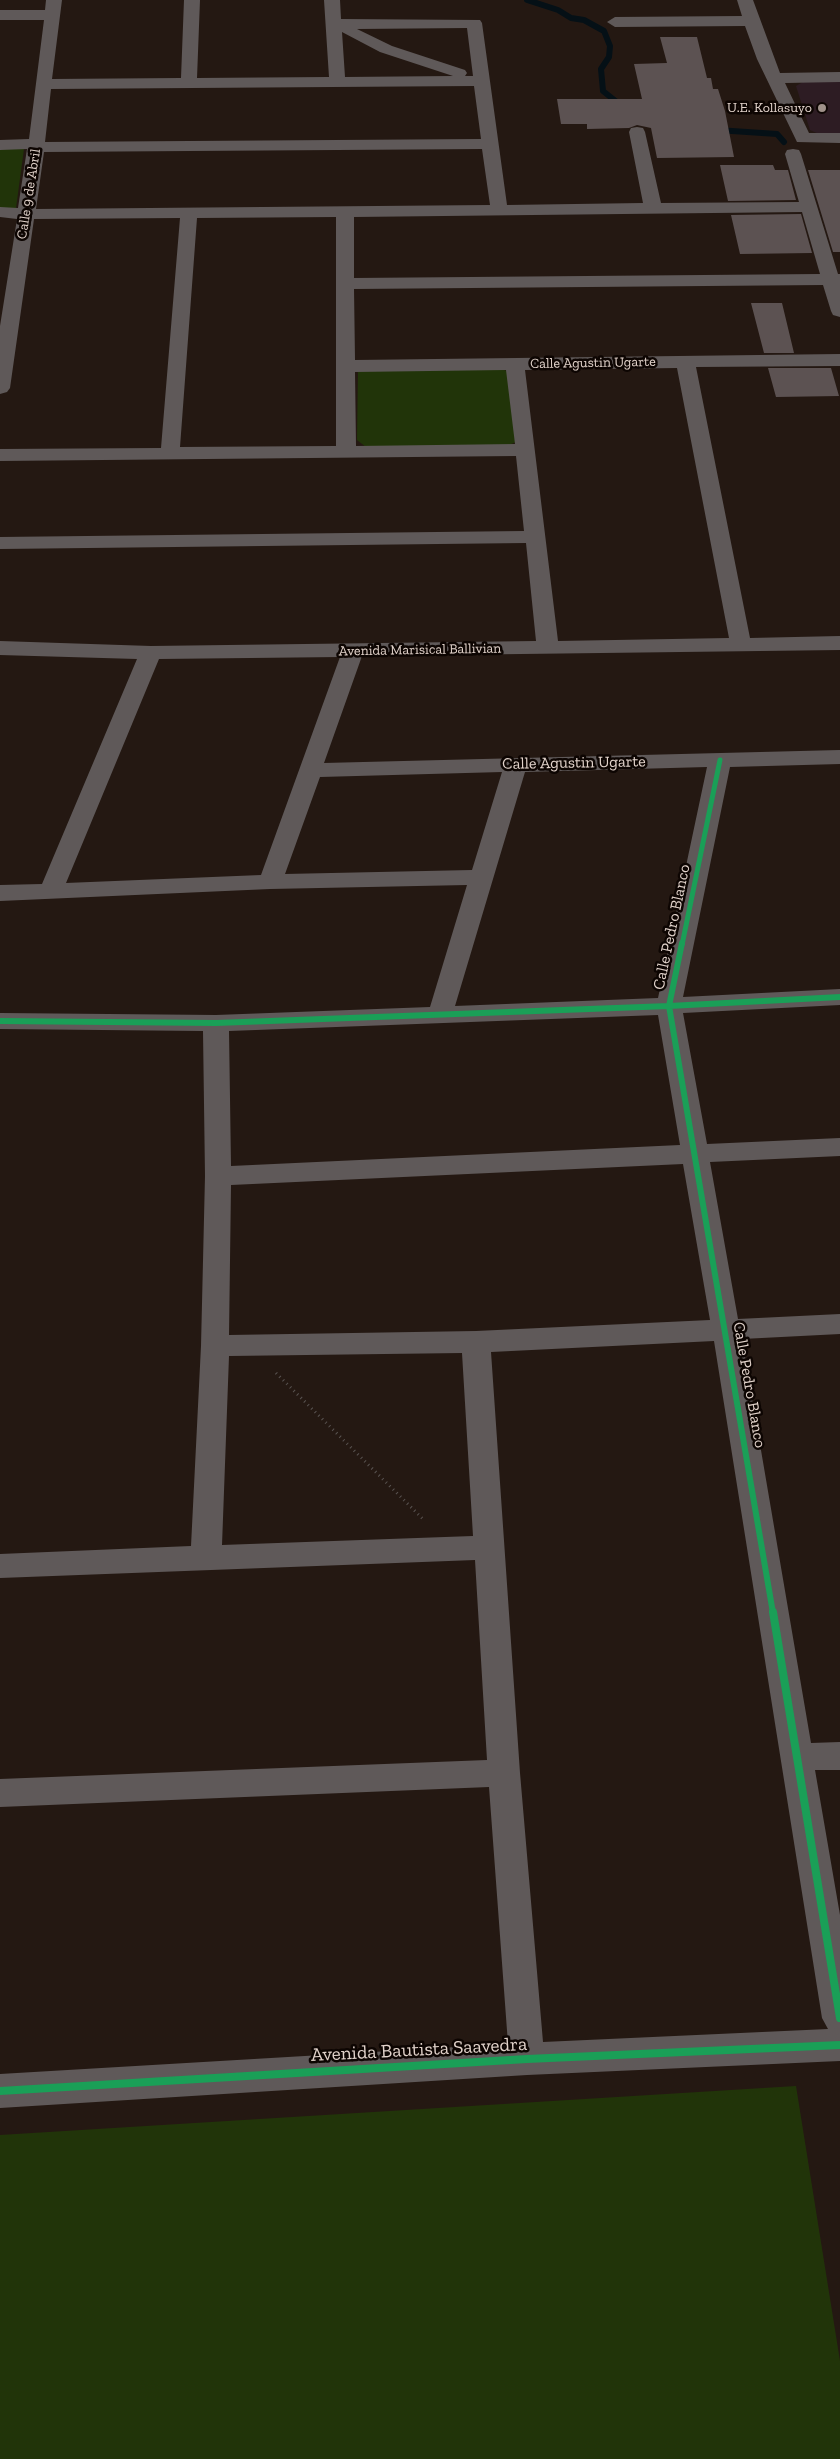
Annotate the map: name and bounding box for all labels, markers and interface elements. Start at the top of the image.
place label: U.E. Kollasuyo [727,100,812,116]
marker: U.E. Kollasuyo [816,102,828,114]
street label: Calle 9 de Abril [14,148,44,240]
street label: Calle Agustin Ugarte [530,354,656,372]
street label: Avenida Marisical Ballivian [339,640,501,660]
street label: Calle Agustin Ugarte [502,752,646,774]
street label: Calle Pedro Blanco [649,863,695,991]
street label: Calle Pedro Blanco [728,1320,770,1450]
street label: Avenida Bautista Saavedra [310,2033,528,2067]

